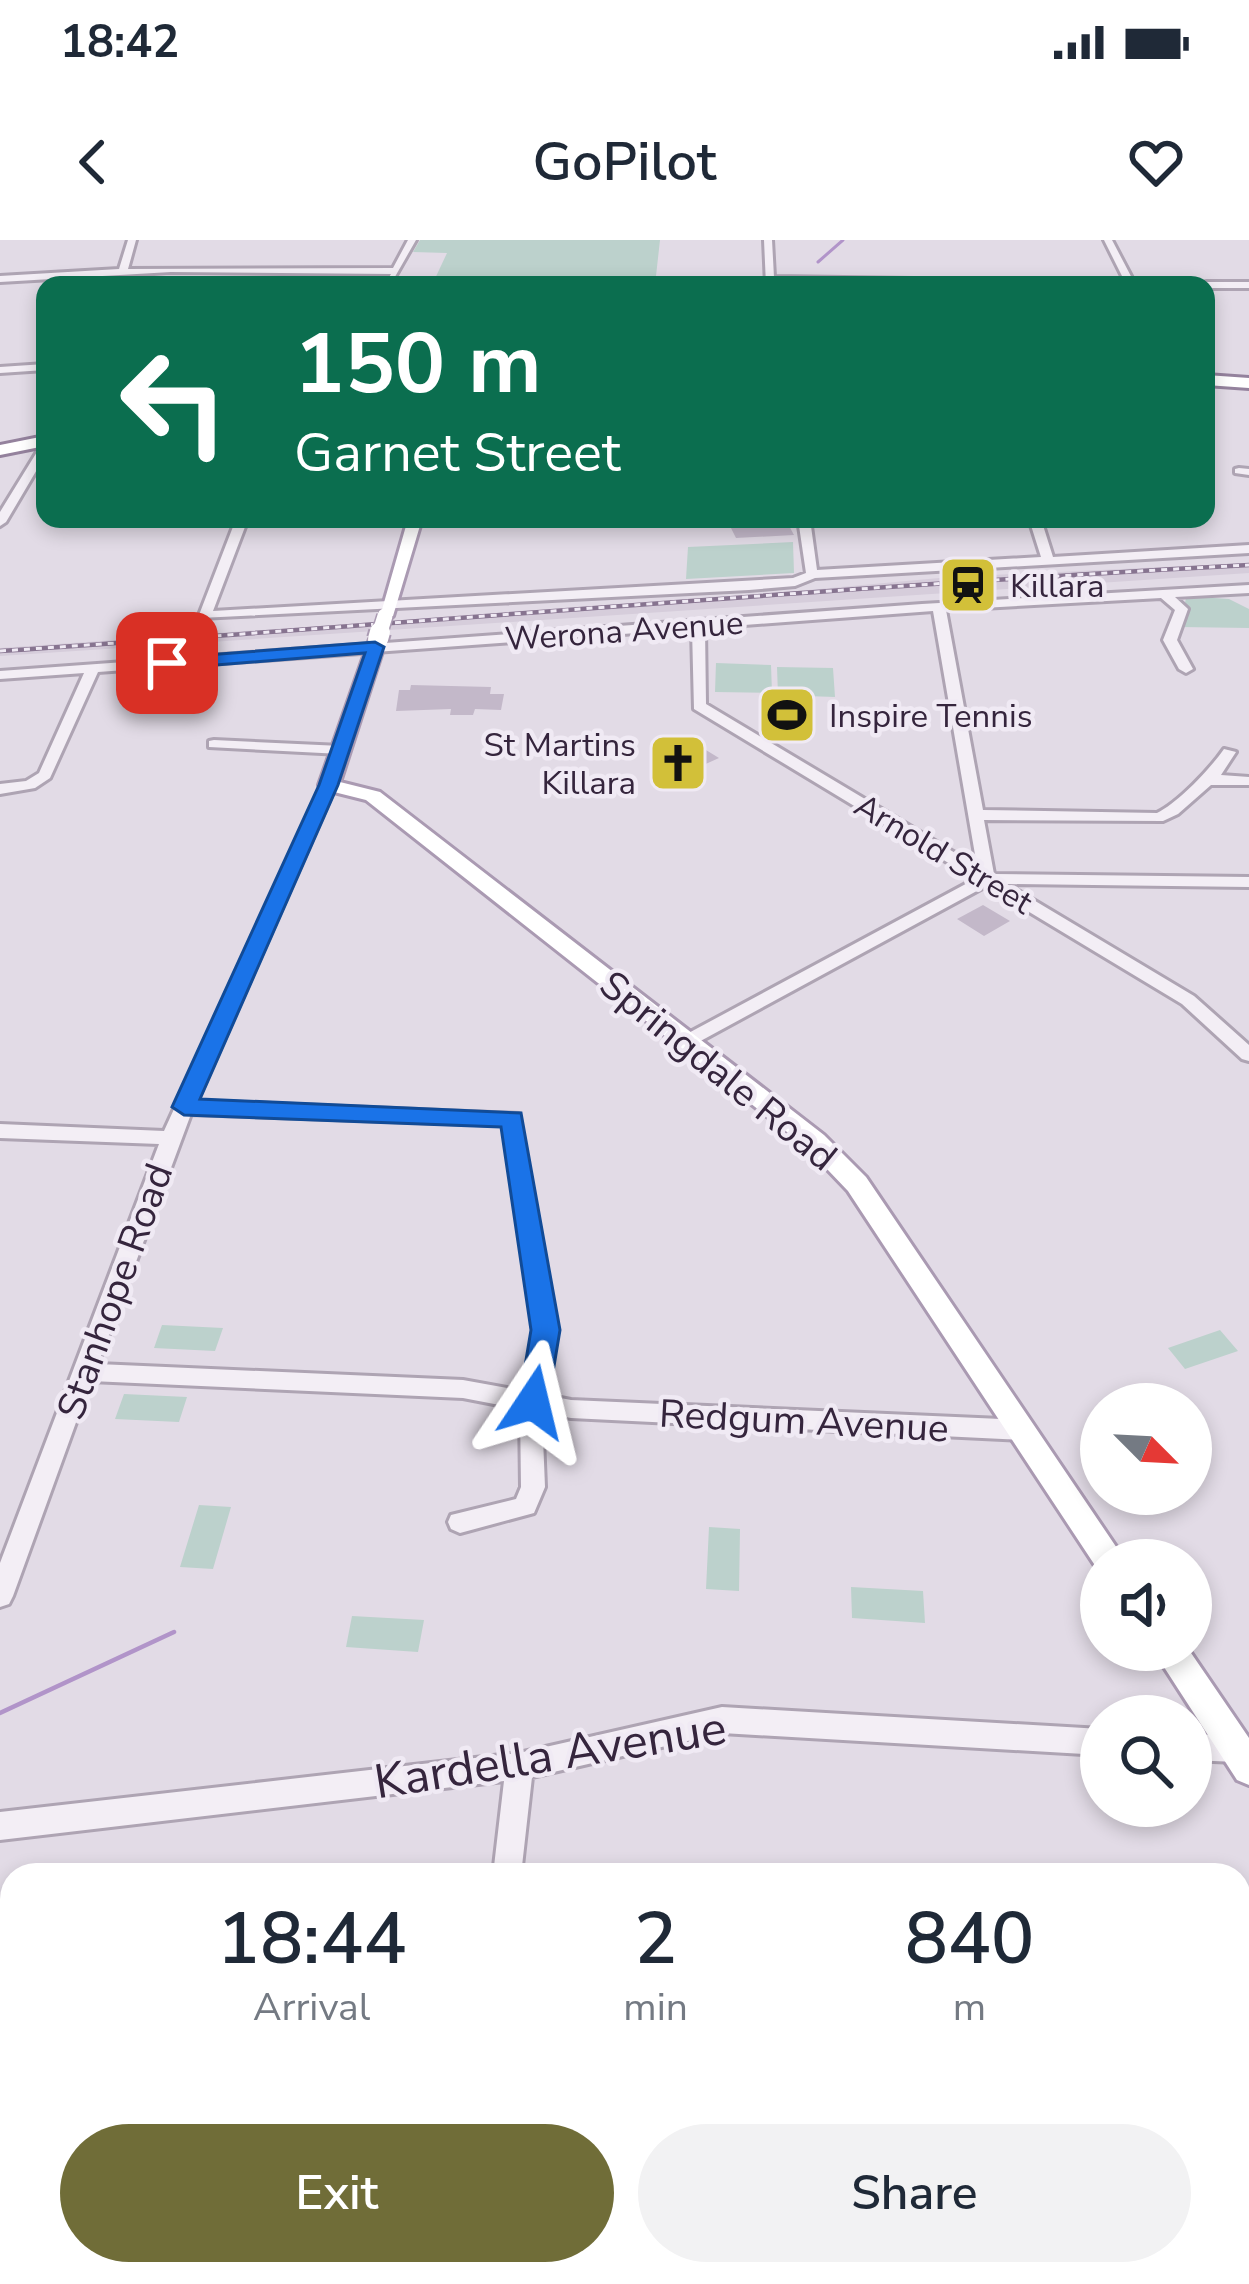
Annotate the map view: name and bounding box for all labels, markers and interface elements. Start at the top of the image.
text: 18:42 [60,12,179,73]
text: GoPilot [533,125,716,199]
icon: back [60,129,126,195]
icon: heart [1123,129,1189,195]
text: 150 m [294,307,542,422]
icon: left [96,324,252,480]
text: Garnet Street [294,416,621,490]
station icon: Killara [937,554,999,616]
place label: Killara [1010,564,1104,609]
street label: Werona Avenue [503,601,745,662]
pin [116,612,218,714]
icon: arrive [134,630,200,696]
sports icon: Inspire Tennis [756,684,818,746]
place label: Inspire Tennis [829,694,1033,739]
place label: St Martins Killara [484,723,636,806]
church icon: St Martins Killara [647,732,709,794]
street label: Arnold Street [846,783,1041,925]
street label: Springdale Road [588,959,848,1183]
street label: Stanhope Road [45,1156,186,1427]
position arrow [470,1339,596,1465]
north arrow [1080,1383,1212,1515]
map controls [1080,1383,1212,1827]
street label: Redgum Avenue [658,1387,950,1456]
button: sound [1080,1539,1212,1671]
street label: Kardella Avenue [369,1695,731,1815]
button: search [1080,1695,1212,1827]
text: 18:44 [217,1890,407,1988]
text: 2 [634,1890,677,1988]
text: 840 [905,1890,1034,1988]
text: Arrival [253,1981,370,2034]
text: min [623,1981,688,2034]
text: m [953,1981,986,2034]
button: Exit [60,2124,614,2262]
button: Share [638,2124,1191,2262]

